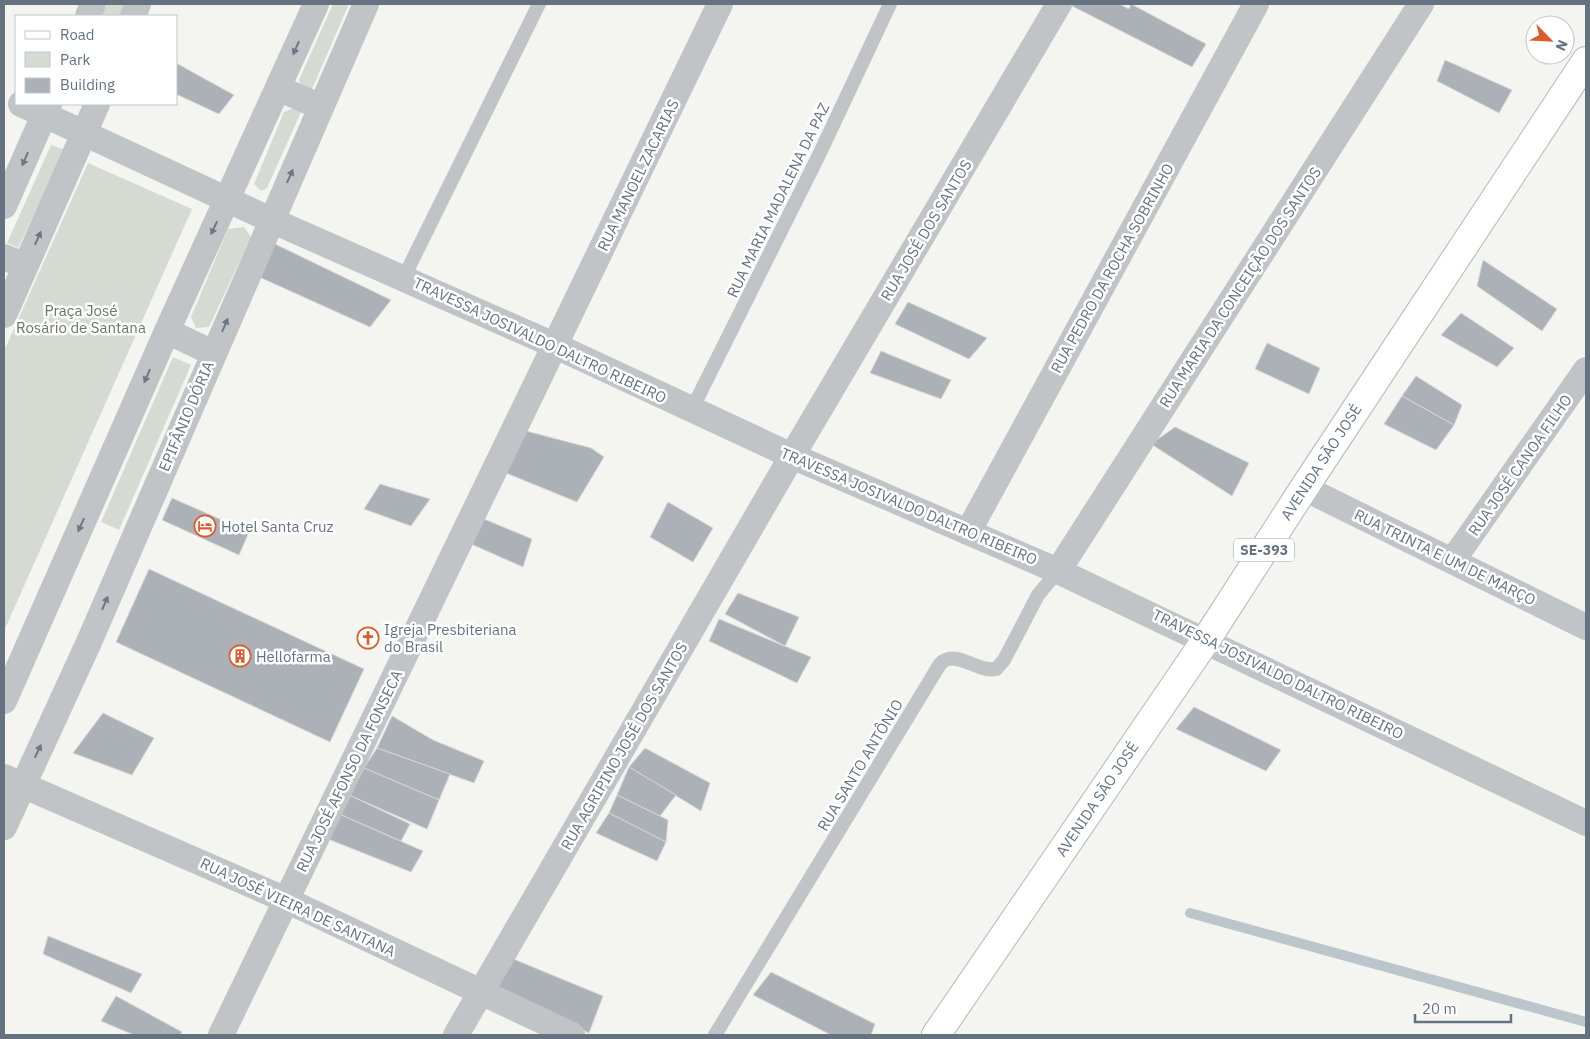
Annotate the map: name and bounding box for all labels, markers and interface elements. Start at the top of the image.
legend [15,15,178,105]
north arrow [1525,15,1575,65]
text: Road [60,25,95,44]
text: N [1552,37,1572,54]
one-way arrow [292,41,300,55]
text: Park [60,50,90,69]
text: Building [60,75,115,94]
street label: RUA MANOEL ZACARIAS [593,96,683,254]
street label: RUA MARIA MADALENA DA PAZ [723,99,834,300]
one-way arrow [20,152,28,166]
street label: RUA JOSÉ DOS SANTOS [876,156,976,304]
street label: RUA PEDRO DA ROCHA SOBRINHO [1046,160,1178,376]
street label: RUA MARIA DA CONCEIÇÃO DOS SANTOS [1155,163,1325,411]
one-way arrow [287,169,295,183]
one-way arrow [210,221,218,235]
one-way arrow [34,231,42,245]
street label: TRAVESSA JOSIVALDO DALTRO RIBEIRO [411,273,669,407]
park label: Praça José Rosário de Santana [16,301,146,337]
one-way arrow [222,318,230,332]
street label: EPIFÂNIO DÓRIA [154,358,218,474]
one-way arrow [143,369,151,383]
street label: RUA JOSÉ CANOA FILHO [1464,391,1576,539]
street label: AVENIDA SÃO JOSÉ [1276,400,1366,524]
street label: TRAVESSA JOSIVALDO DALTRO RIBEIRO [778,443,1040,569]
street label: RUA TRINTA E UM DE MARÇO [1351,505,1539,609]
hotel icon: Hotel Santa Cruz [193,514,217,538]
place label: Hotel Santa Cruz [221,517,333,536]
one-way arrow [77,518,85,532]
road number: SE-393 [1234,538,1294,562]
one-way arrow [102,596,110,610]
street label: TRAVESSA JOSIVALDO DALTRO RIBEIRO [1149,605,1407,743]
place label: Igreja Presbiteriana do Brasil [384,620,516,656]
church icon: Igreja Presbiteriana do Brasil [356,626,380,650]
street label: RUA AGRIPINO JOSÉ DOS SANTOS [557,639,691,853]
building icon: Hellofarma [228,644,252,668]
place label: Hellofarma [256,647,331,666]
street label: RUA JOSÉ AFONSO DA FONSECA [292,667,406,875]
street label: RUA SANTO ANTÔNIO [813,696,907,834]
street label: AVENIDA SÃO JOSÉ [1052,738,1142,860]
one-way arrow [34,744,42,758]
street label: RUA JOSÉ VIEIRA DE SANTANA [197,853,399,961]
scale bar [1415,992,1511,1024]
text: 20 m [1422,999,1457,1018]

